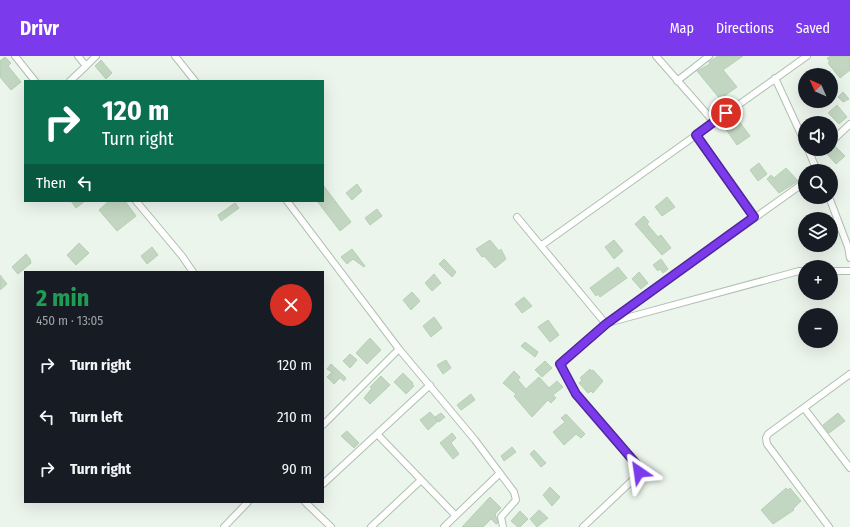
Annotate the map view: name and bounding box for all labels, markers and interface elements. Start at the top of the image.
text: Drivr [20,17,59,40]
text: Map [670,20,694,37]
text: Directions [716,20,774,37]
text: Saved [796,20,830,37]
north arrow [798,68,838,108]
map controls [798,68,838,348]
text: 120 m [102,94,169,127]
icon: right [36,96,88,148]
pin [709,96,743,130]
icon: arrive [715,102,737,124]
button: sound [798,116,838,156]
text: Turn right [102,128,174,150]
button: search [798,164,838,204]
icon: left [74,172,96,194]
text: Then [36,174,66,192]
button: layers [798,212,838,252]
button: + [798,260,838,300]
text: 2 min [36,284,89,312]
button: close [270,284,312,326]
button: − [798,308,838,348]
text: 450 m · 13:05 [36,313,103,328]
icon: right [36,354,58,376]
text: Turn right [70,356,131,374]
text: 120 m [277,356,312,374]
icon: left [36,406,58,428]
text: Turn left [70,408,123,426]
text: 210 m [277,408,312,426]
position arrow [618,451,660,493]
icon: right [36,458,58,480]
text: Turn right [70,460,131,478]
text: 90 m [282,460,312,478]

